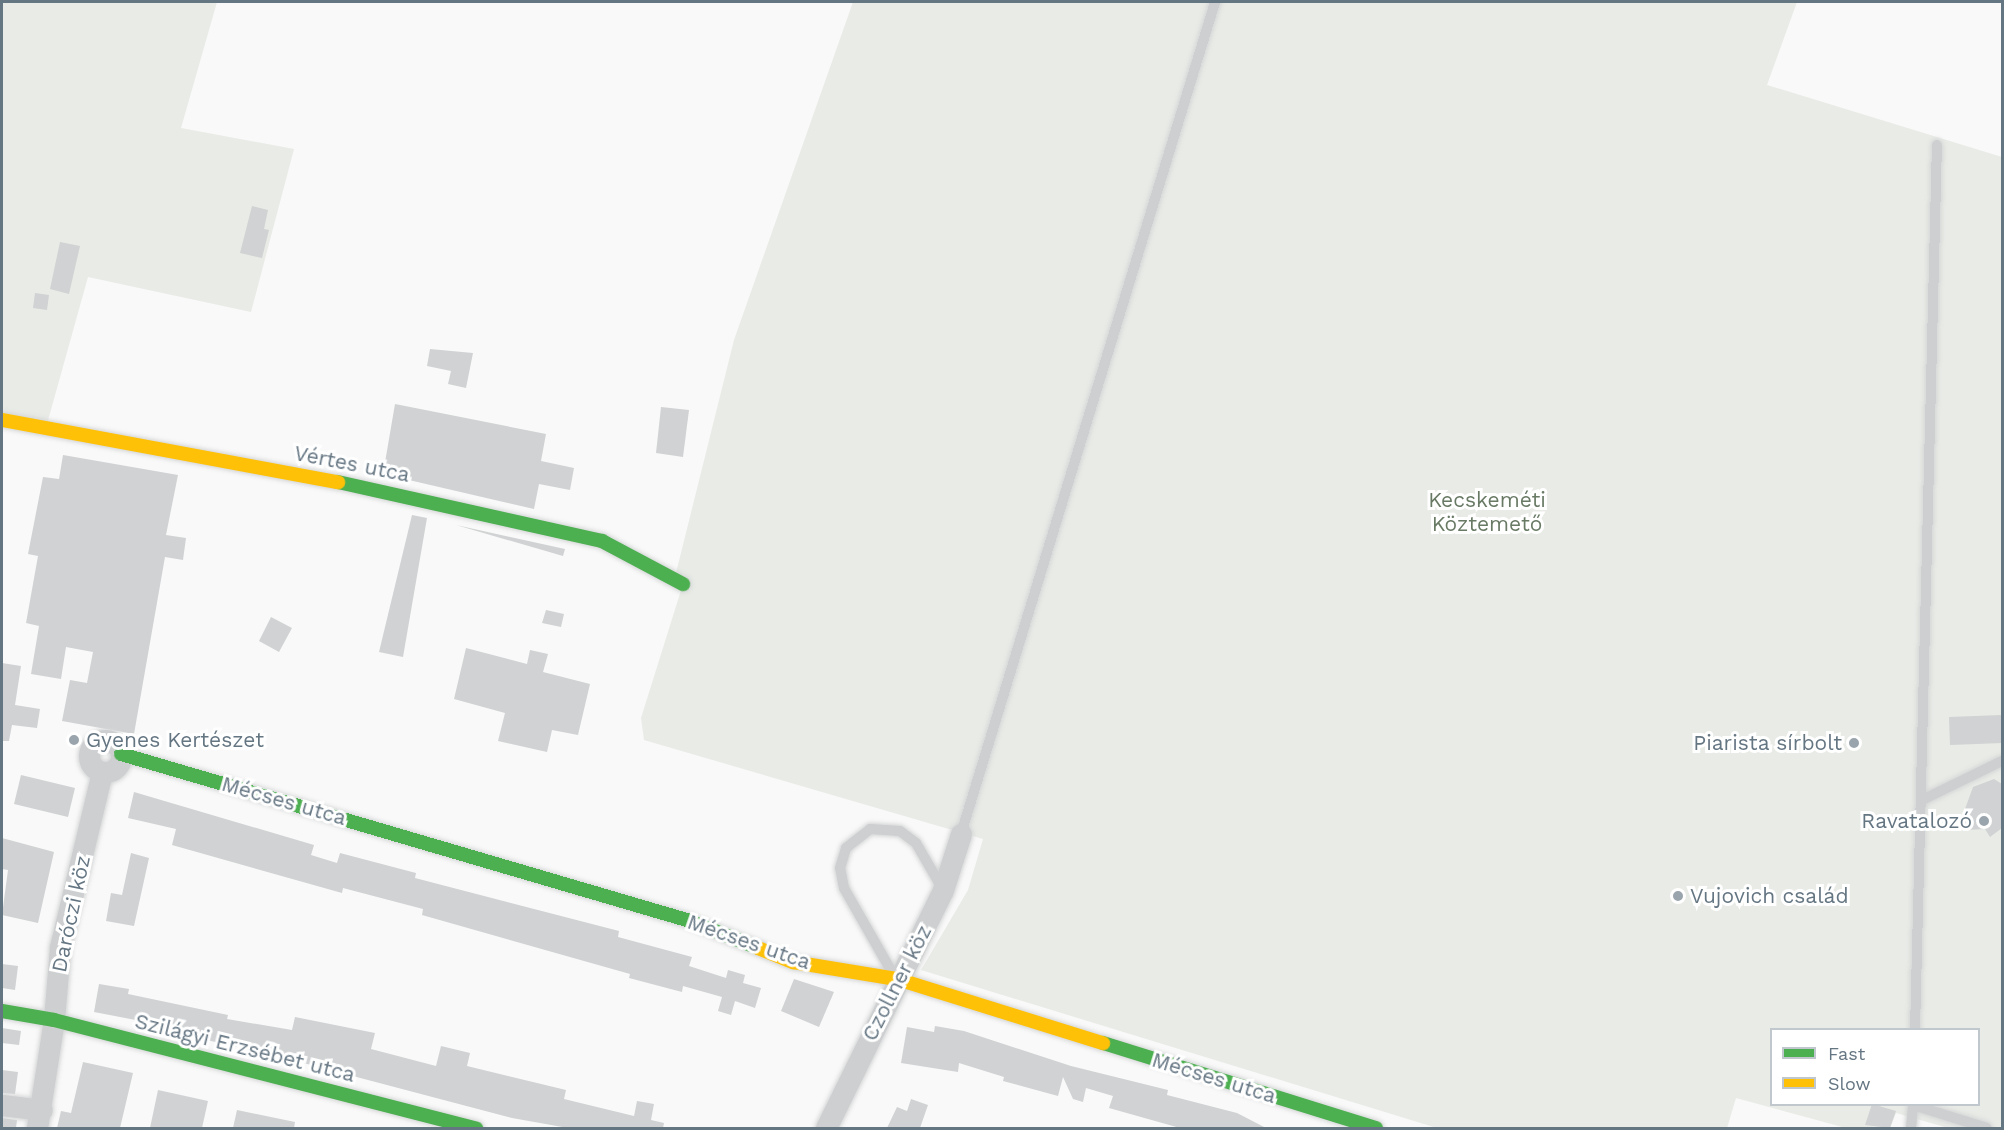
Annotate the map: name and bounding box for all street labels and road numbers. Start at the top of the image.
street label: Vértes utca [292,440,412,488]
street label: Mécses utca [219,771,349,831]
street label: Daróczi köz [46,853,96,975]
street label: Mécses utca [684,909,814,975]
street label: Czollner köz [857,921,937,1045]
street label: Szilágyi Erzsébet utca [132,1008,358,1088]
street label: Mécses utca [1149,1047,1279,1109]

